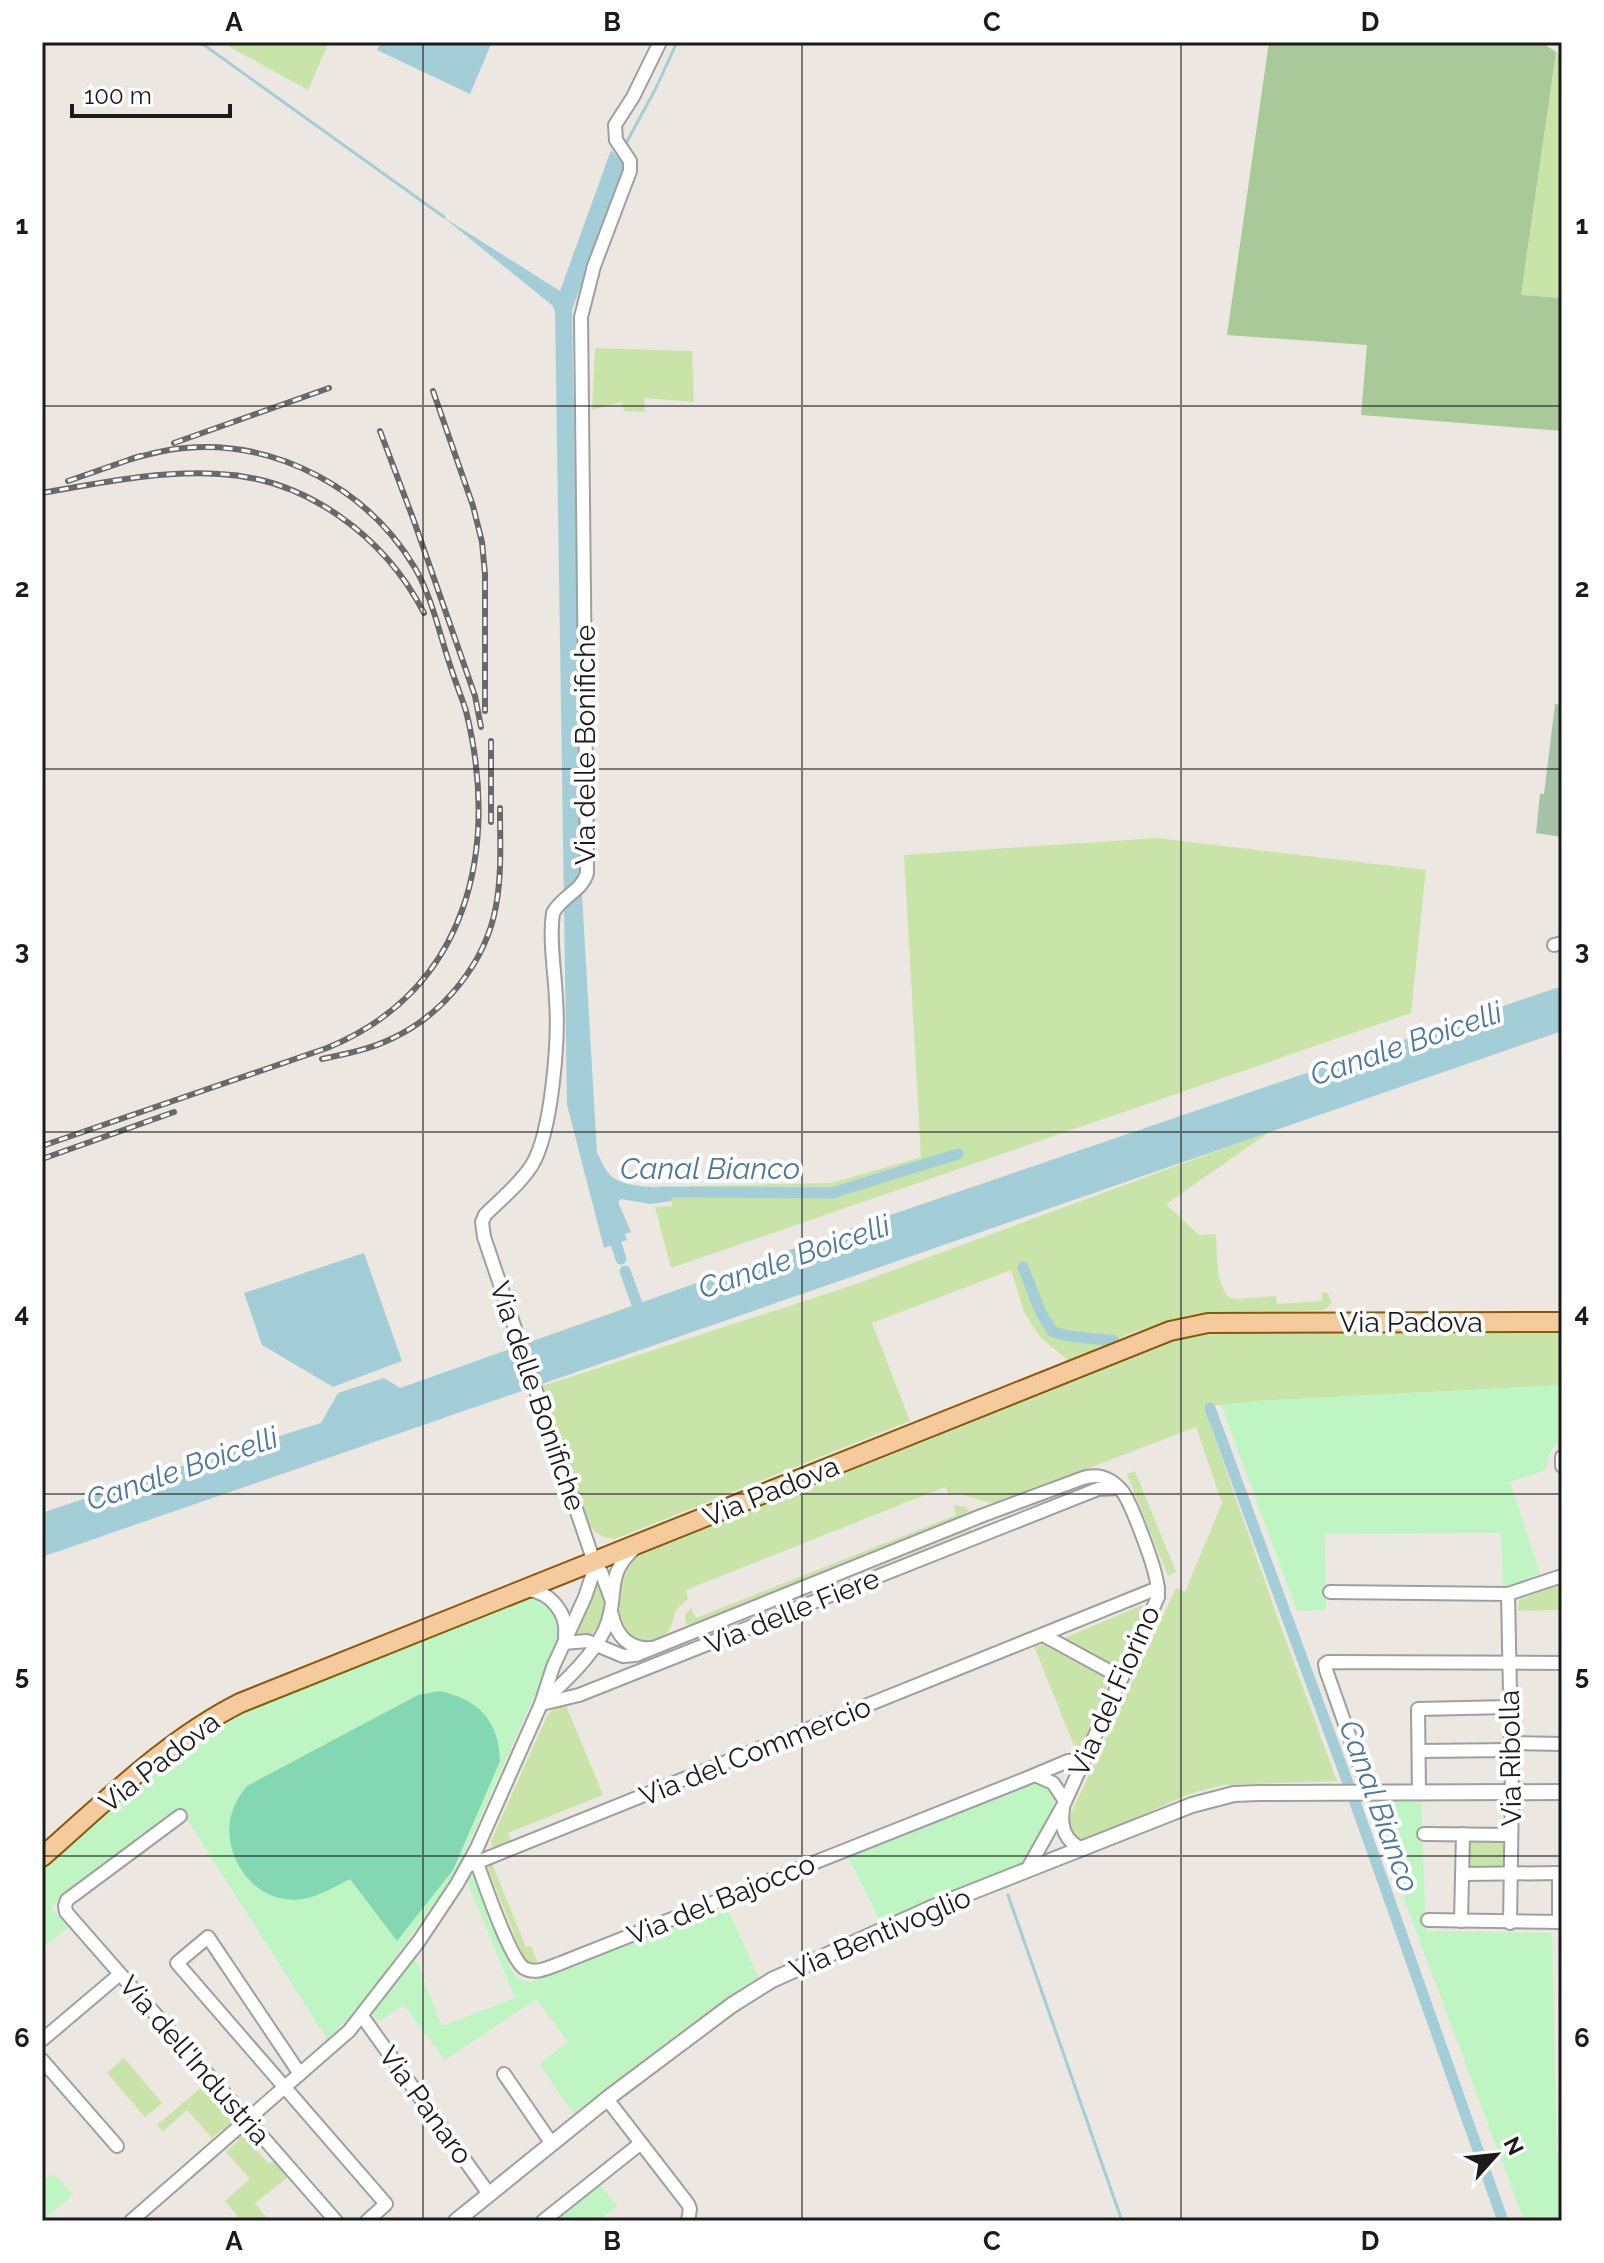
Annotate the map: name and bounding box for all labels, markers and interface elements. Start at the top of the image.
text: A [225,7,243,37]
text: B [603,7,621,37]
text: C [983,7,1001,37]
text: D [1361,7,1379,37]
scale bar [72,68,230,118]
text: 100 m [84,81,152,110]
text: 1 [16,210,29,240]
text: 1 [1576,210,1589,240]
text: 2 [15,573,29,603]
text: 2 [1575,573,1589,603]
street label: Via delle Bonifiche [569,625,602,865]
text: 3 [15,935,29,965]
text: 3 [1575,935,1589,965]
water label: Canale Boicelli [1305,994,1507,1093]
water label: Canal Bianco [620,1151,800,1186]
water label: Canale Boicelli [693,1207,895,1306]
street label: Via delle Bonifiche [483,1277,592,1515]
text: 4 [15,1298,29,1328]
text: 4 [1575,1298,1589,1328]
street label: Via Padova [1339,1306,1483,1339]
water label: Canale Boicelli [81,1419,283,1518]
street label: Via Padova [699,1449,844,1534]
street label: Via delle Fiere [700,1562,884,1661]
street label: Via del Fiorino [1062,1601,1167,1782]
text: 5 [15,1660,29,1690]
text: 5 [1575,1660,1589,1690]
street label: Via del Commercio [635,1690,876,1813]
street label: Via Ribolla [1493,1690,1528,1826]
street label: Via Padova [93,1705,226,1820]
water label: Canal Bianco [1332,1715,1427,1896]
street label: Via del Bajocco [623,1847,820,1952]
street label: Via Bentivoglio [785,1881,975,1986]
street label: Via dell'Industria [112,1969,277,2152]
text: 6 [14,2023,30,2053]
text: 6 [1574,2023,1590,2053]
street label: Via Panaro [372,2040,479,2171]
north arrow [1456,2115,1536,2195]
text: N [1498,2133,1529,2159]
text: A [225,2226,243,2256]
text: B [603,2226,621,2256]
text: C [983,2226,1001,2256]
text: D [1361,2226,1379,2256]

